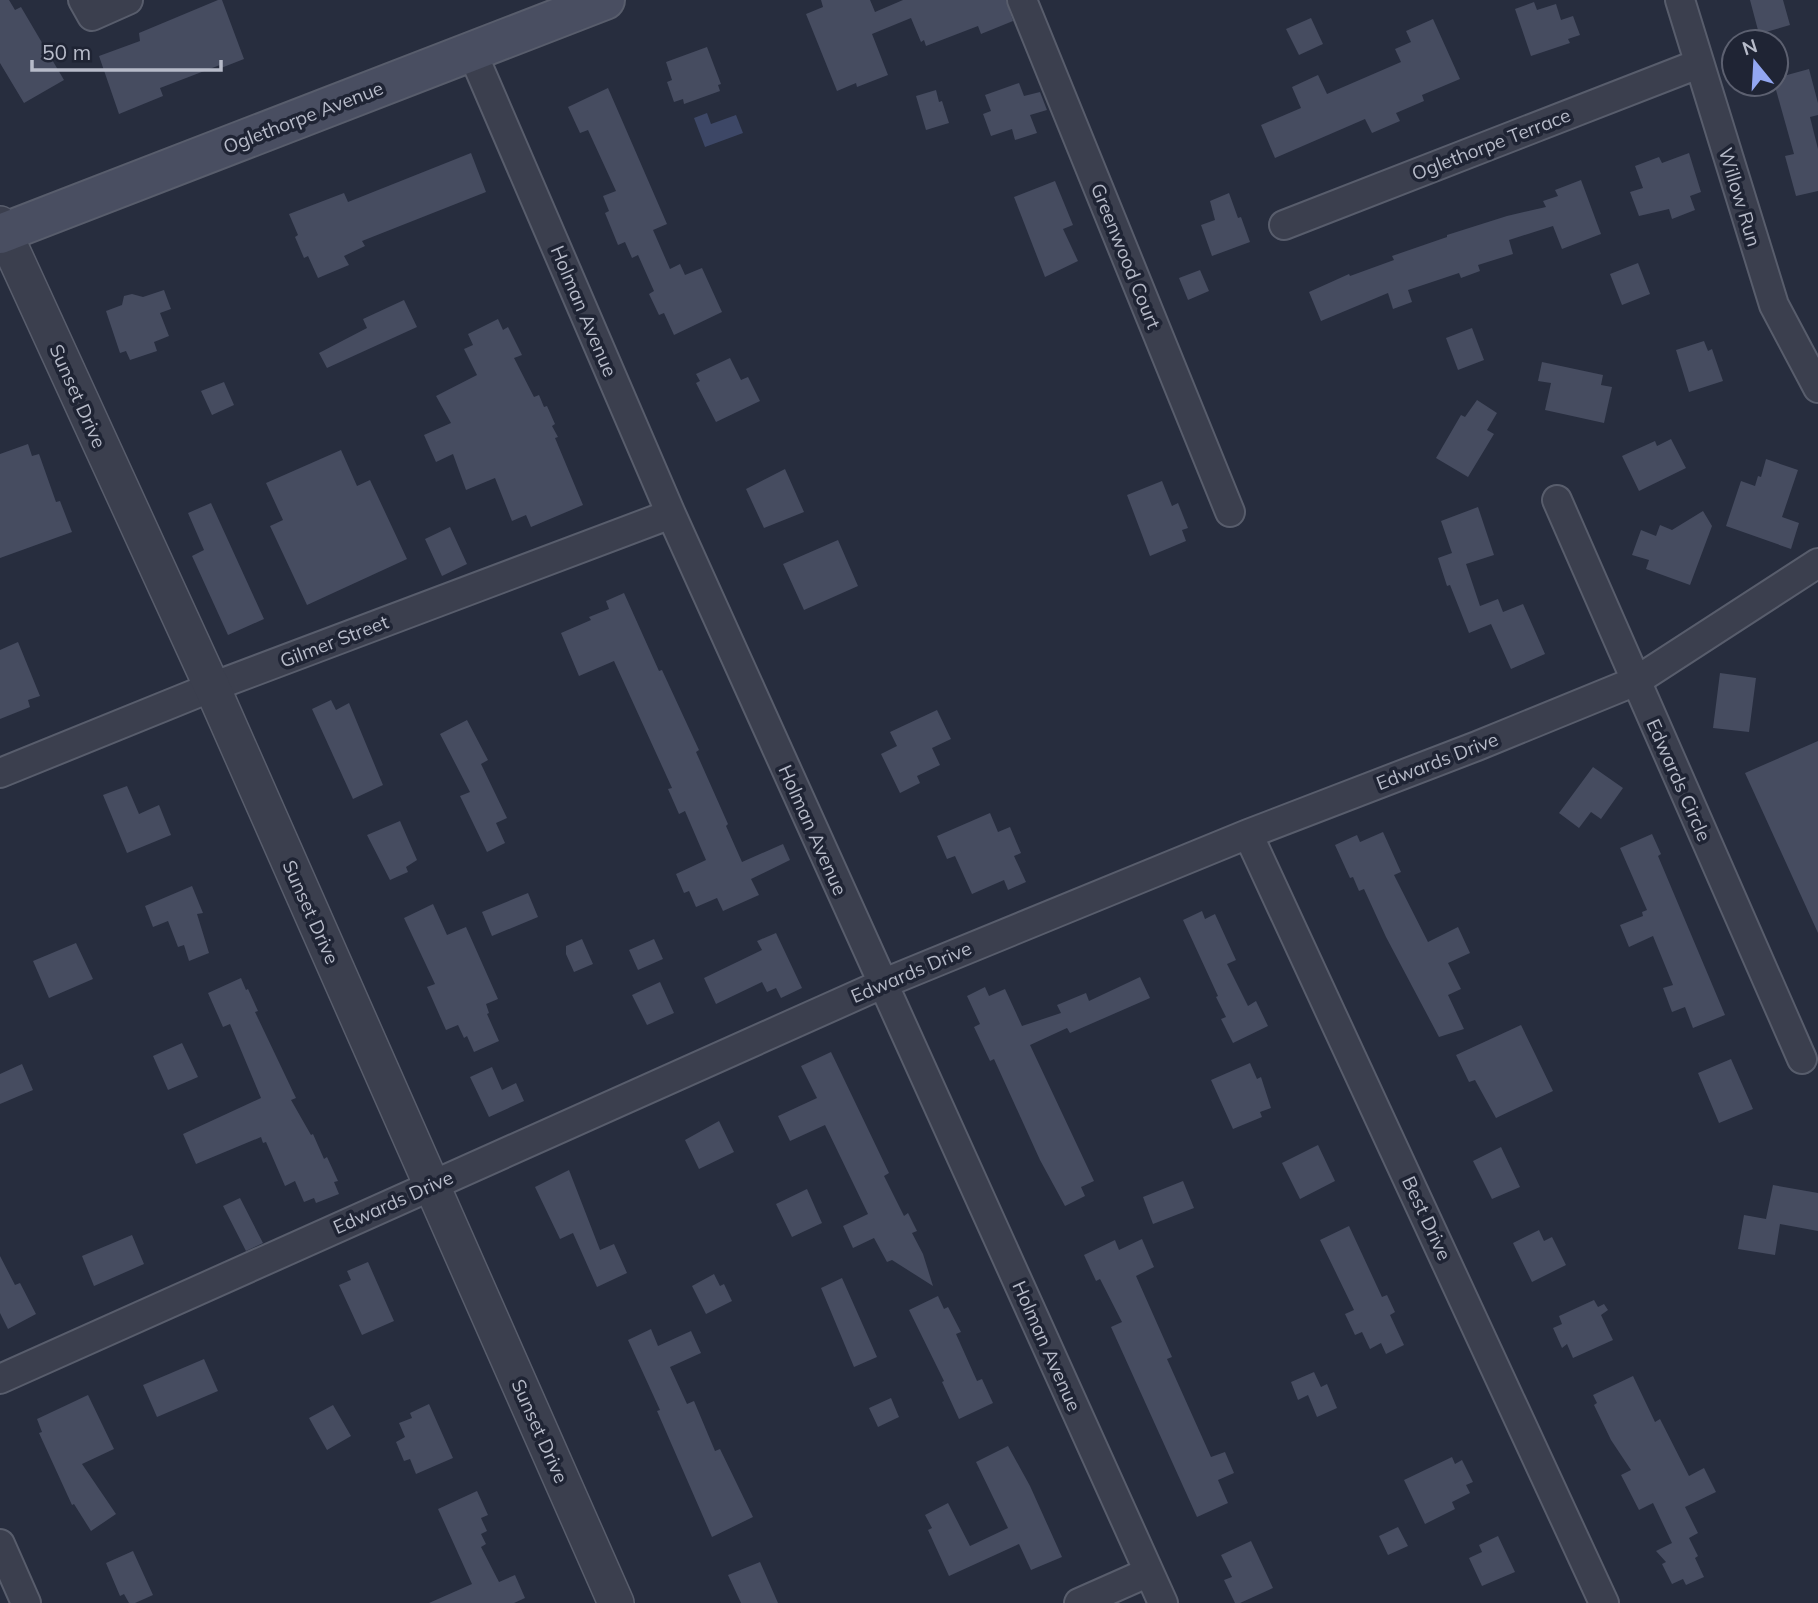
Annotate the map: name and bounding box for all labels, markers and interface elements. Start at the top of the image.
scale bar [32,28,220,72]
north arrow [1720,28,1790,98]
text: N [1739,33,1760,60]
text: 50 m [42,39,91,65]
street label: Oglethorpe Avenue [220,75,386,159]
street label: Oglethorpe Terrace [1408,103,1574,185]
street label: Willow Run [1714,145,1766,249]
street label: Greenwood Court [1086,180,1166,333]
street label: Holman Avenue [546,242,622,380]
street label: Sunset Drive [44,340,112,452]
street label: Gilmer Street [276,609,392,673]
street label: Edwards Circle [1641,715,1717,845]
street label: Edwards Drive [1373,727,1501,795]
street label: Holman Avenue [774,761,852,899]
street label: Sunset Drive [277,856,345,968]
street label: Edwards Drive [847,936,975,1008]
street label: Edwards Drive [329,1165,457,1239]
street label: Best Drive [1397,1172,1457,1264]
street label: Holman Avenue [1008,1277,1086,1415]
street label: Sunset Drive [506,1375,574,1487]

